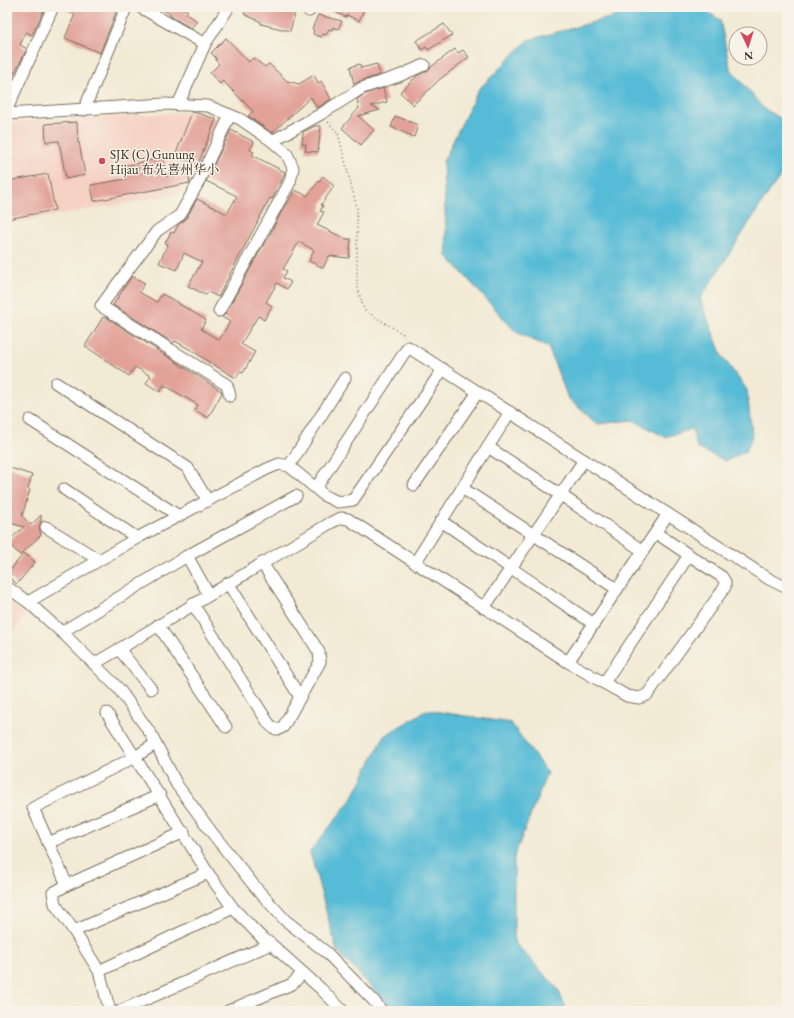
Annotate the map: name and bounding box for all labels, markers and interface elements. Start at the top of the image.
north arrow [728,26,768,66]
text: N [744,49,754,63]
place label: SJK (C) Gunung Hijau 布先喜州华小 [110,146,219,178]
marker: SJK (C) Gunung Hijau 布先喜州华小 [97,156,107,166]

